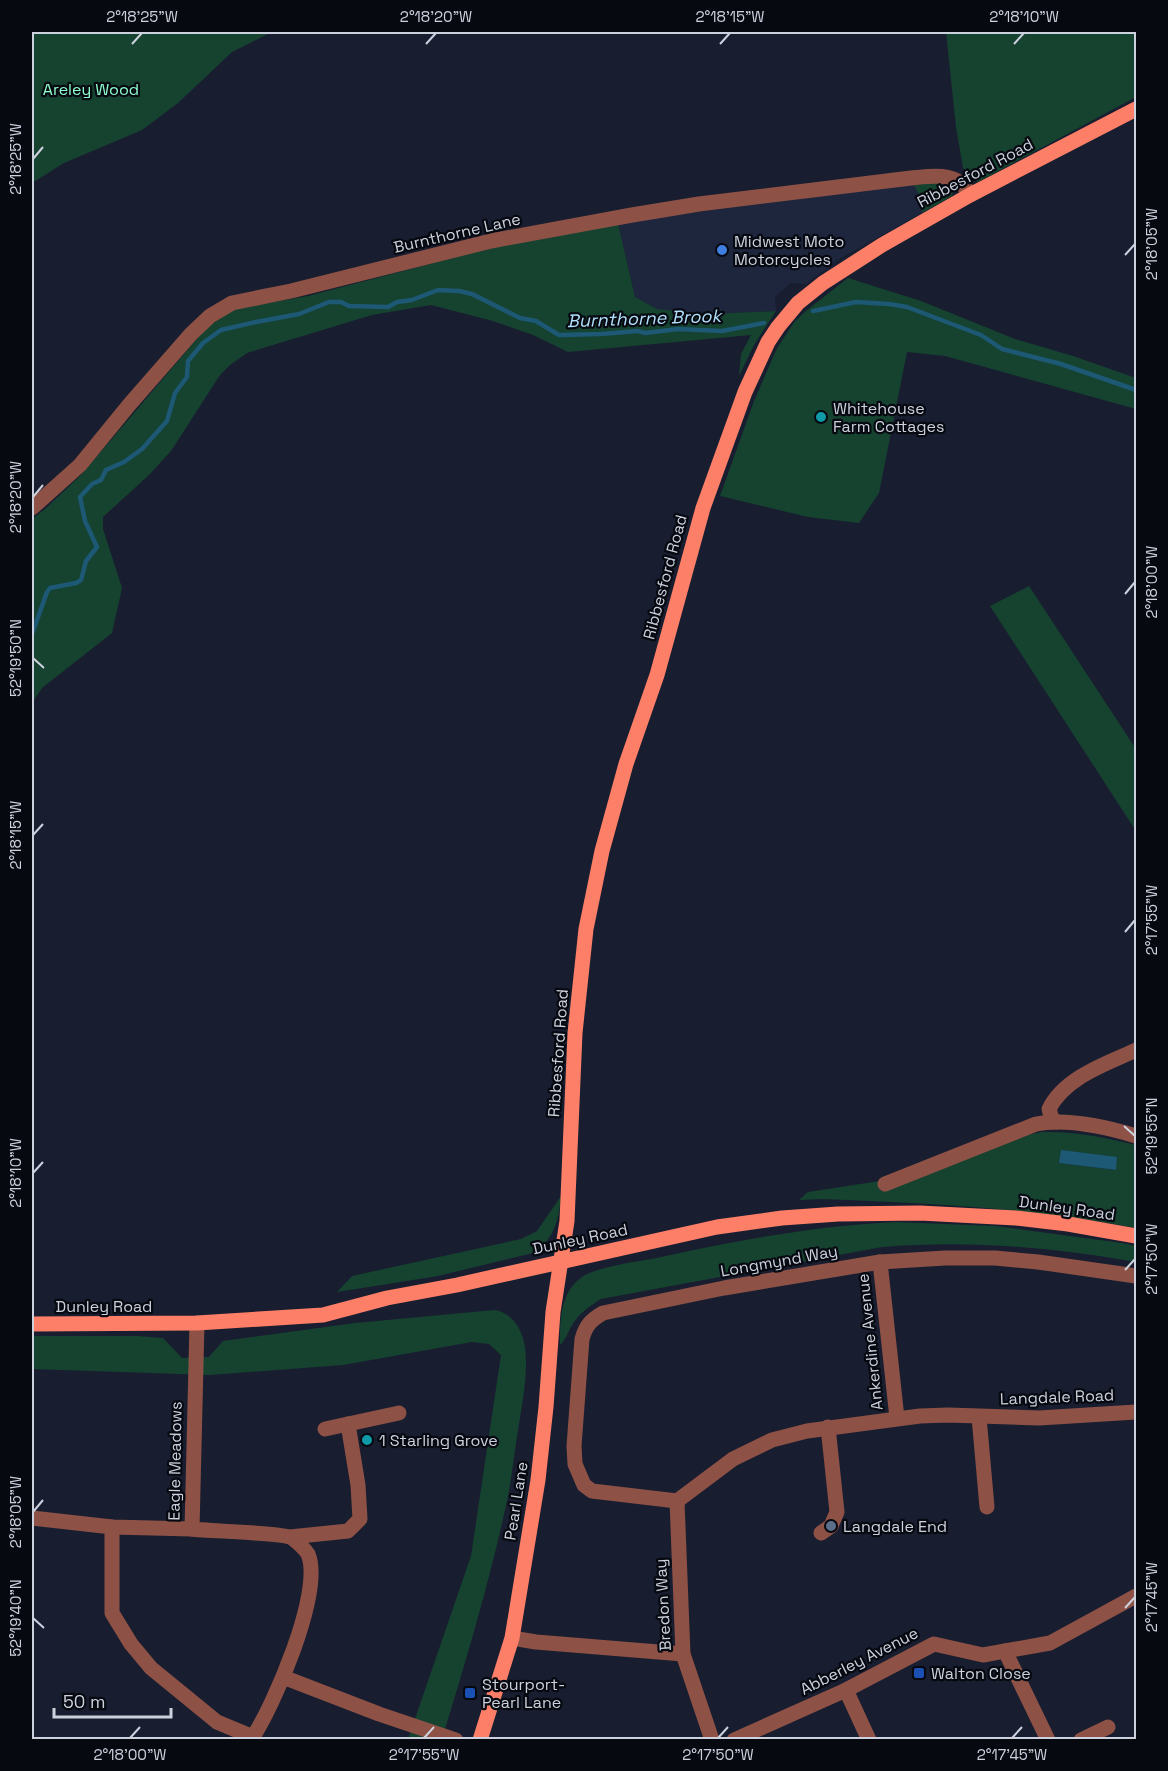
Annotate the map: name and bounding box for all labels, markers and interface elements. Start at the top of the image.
text: 2°18'25"W [106,7,178,26]
text: 2°18'20"W [400,7,472,26]
text: 2°18'15"W [696,7,764,26]
text: 2°18'10"W [989,7,1059,26]
park label: Areley Wood [43,79,139,100]
text: 2°18'25"W [6,123,25,195]
street label: Ribbesford Road [913,134,1037,212]
street label: Burnthorne Lane [391,208,523,258]
text: 2°18'05"W [1142,208,1161,280]
place label: Midwest Moto Motorcycles [734,231,844,270]
marker: Midwest Moto Motorcycles [715,243,729,257]
water label: Burnthorne Brook [566,304,724,332]
place label: Whitehouse Farm Cottages [833,398,944,437]
marker: Whitehouse Farm Cottages [814,410,828,424]
text: 2°18'20"W [6,461,25,533]
street label: Ribbesford Road [638,512,692,642]
text: 2°18'00"W [1142,546,1161,618]
text: 52°19'50"N [6,619,25,697]
text: 2°18'15"W [6,801,25,869]
text: 2°17'55"W [1142,885,1161,955]
street label: Ribbesford Road [543,988,573,1118]
text: 52°19'55"N [1142,1097,1161,1175]
text: 2°18'10"W [6,1138,25,1208]
street label: Dunley Road [1018,1191,1116,1225]
street label: Dunley Road [530,1219,630,1259]
text: 2°17'50"W [1142,1223,1161,1295]
street label: Longmynd Way [719,1240,839,1282]
street label: Ankerdine Avenue [852,1273,888,1411]
street label: Dunley Road [56,1296,152,1317]
street label: Langdale Road [1000,1385,1114,1409]
street label: Eagle Meadows [163,1401,187,1521]
place label: 1 Starling Grove [379,1430,498,1451]
marker: 1 Starling Grove [360,1433,374,1447]
street label: Pearl Lane [499,1460,533,1542]
text: 2°18'05"W [6,1476,25,1548]
place label: Langdale End [843,1516,947,1537]
marker: Langdale End [824,1519,838,1533]
street label: Bredon Way [650,1558,676,1652]
text: 2°17'45"W [1142,1562,1161,1632]
text: 52°19'40"N [6,1579,25,1657]
street label: Abberley Avenue [796,1622,922,1700]
place label: Walton Close [931,1663,1031,1684]
marker: Walton Close [912,1666,926,1680]
place label: Stourport- Pearl Lane [482,1674,565,1713]
scale bar [54,1681,171,1719]
marker: Stourport- Pearl Lane [463,1686,477,1700]
text: 50 m [63,1690,105,1713]
text: 2°18'00"W [94,1745,166,1764]
text: 2°17'55"W [389,1745,459,1764]
text: 2°17'50"W [682,1745,754,1764]
text: 2°17'45"W [977,1745,1047,1764]

